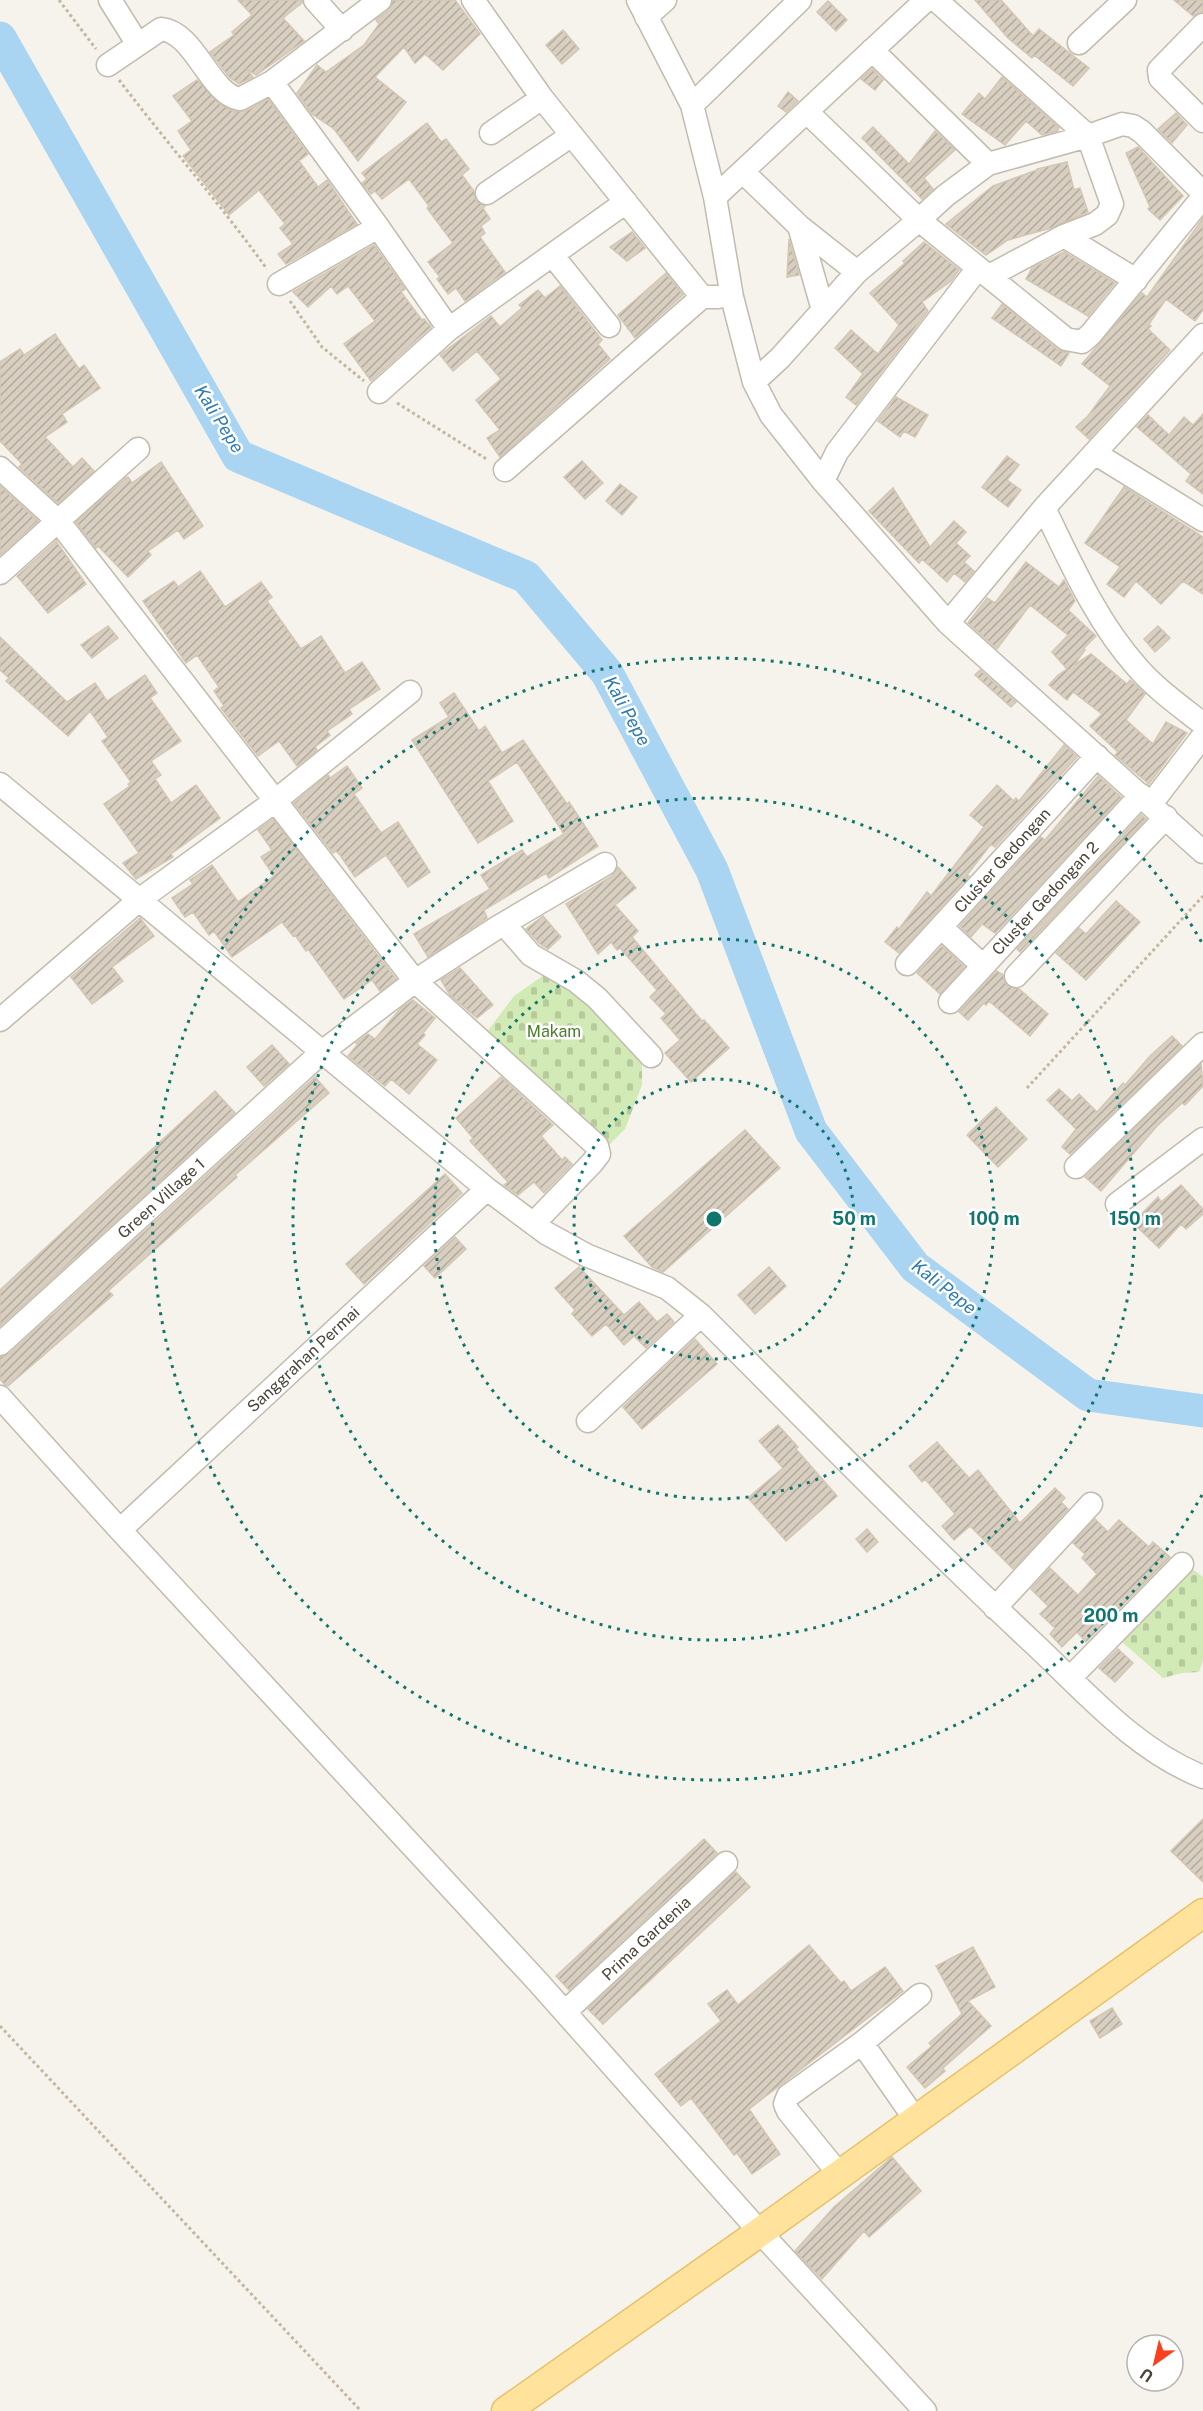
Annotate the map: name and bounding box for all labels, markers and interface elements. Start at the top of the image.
water label: Kali Pepe [190,381,249,457]
water label: Kali Pepe [600,672,655,749]
street label: Cluster Gedongan [950,804,1054,917]
street label: Cluster Gedongan 2 [988,838,1103,959]
park label: Makam [527,1022,581,1041]
street label: Green Village 1 [114,1154,209,1243]
text: 50 m [832,1208,876,1229]
text: 100 m [968,1208,1020,1229]
text: 150 m [1109,1208,1161,1229]
centre of rings [704,1209,724,1229]
water label: Kali Pepe [908,1255,981,1318]
street label: Sanggrahan Permai [243,1302,363,1416]
text: 200 m [1084,1605,1138,1626]
street label: Prima Gardenia [598,1892,695,1984]
north arrow [1125,2333,1185,2393]
text: U [1137,2364,1157,2386]

